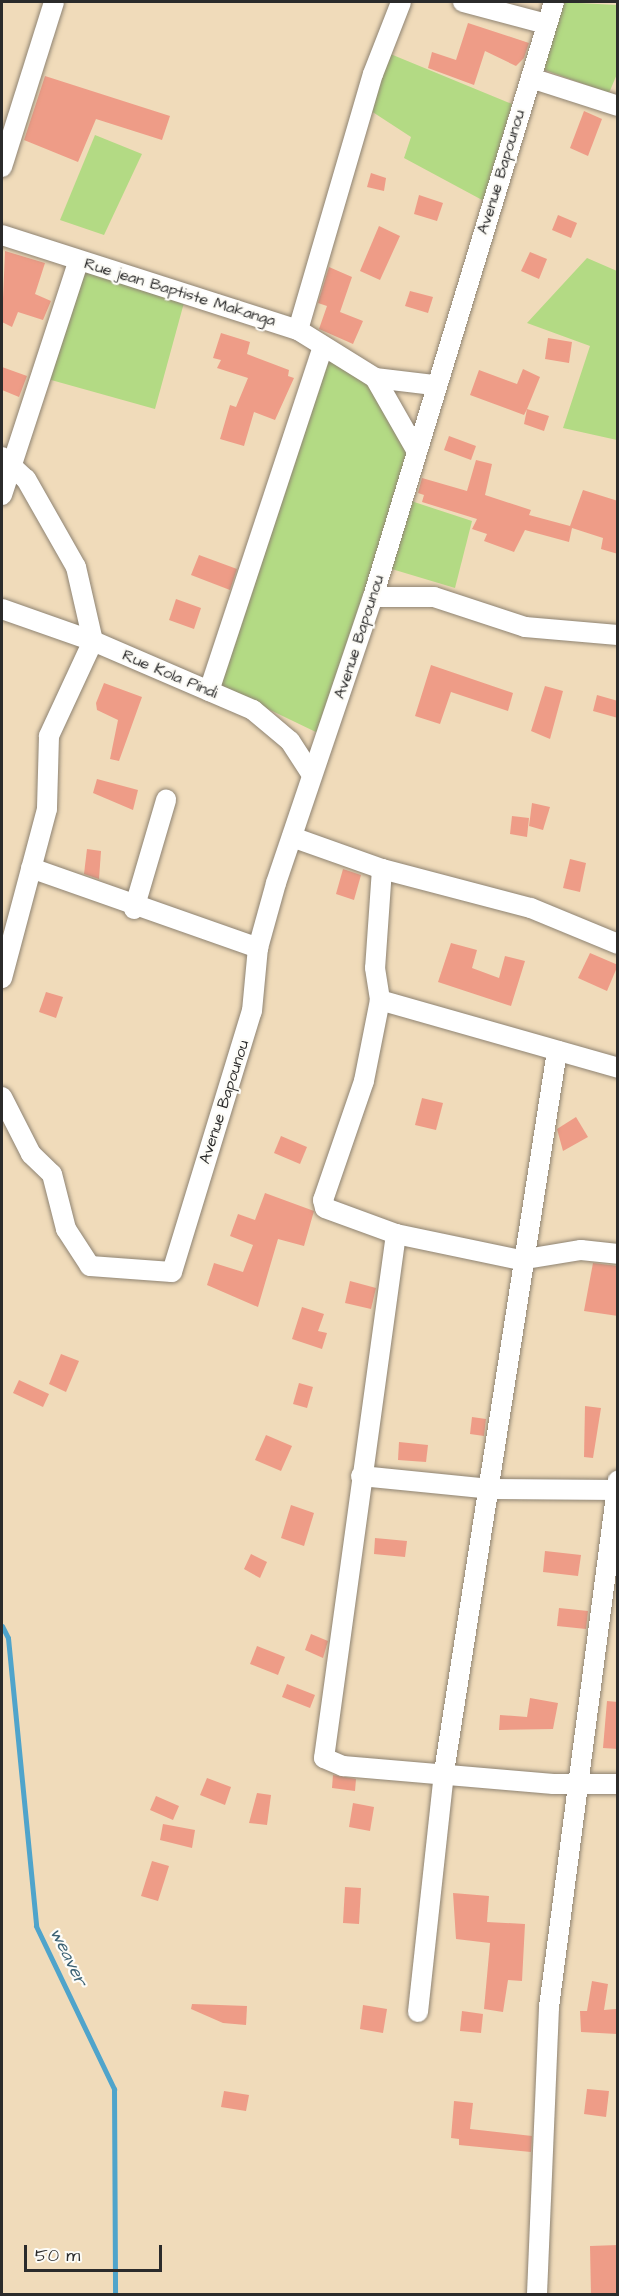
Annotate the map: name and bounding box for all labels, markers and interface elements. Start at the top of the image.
street label: Avenue Bapounou [473,107,529,237]
street label: Rue jean Baptiste Makanga [82,254,278,330]
street label: Avenue Bapounou [330,573,388,701]
street label: Rue Kola Pindi [119,645,221,703]
street label: Avenue Bapounou [195,1038,253,1166]
water label: weaver [45,1924,91,1990]
scale bar [27,2233,165,2271]
text: 50 m [35,2243,80,2268]

